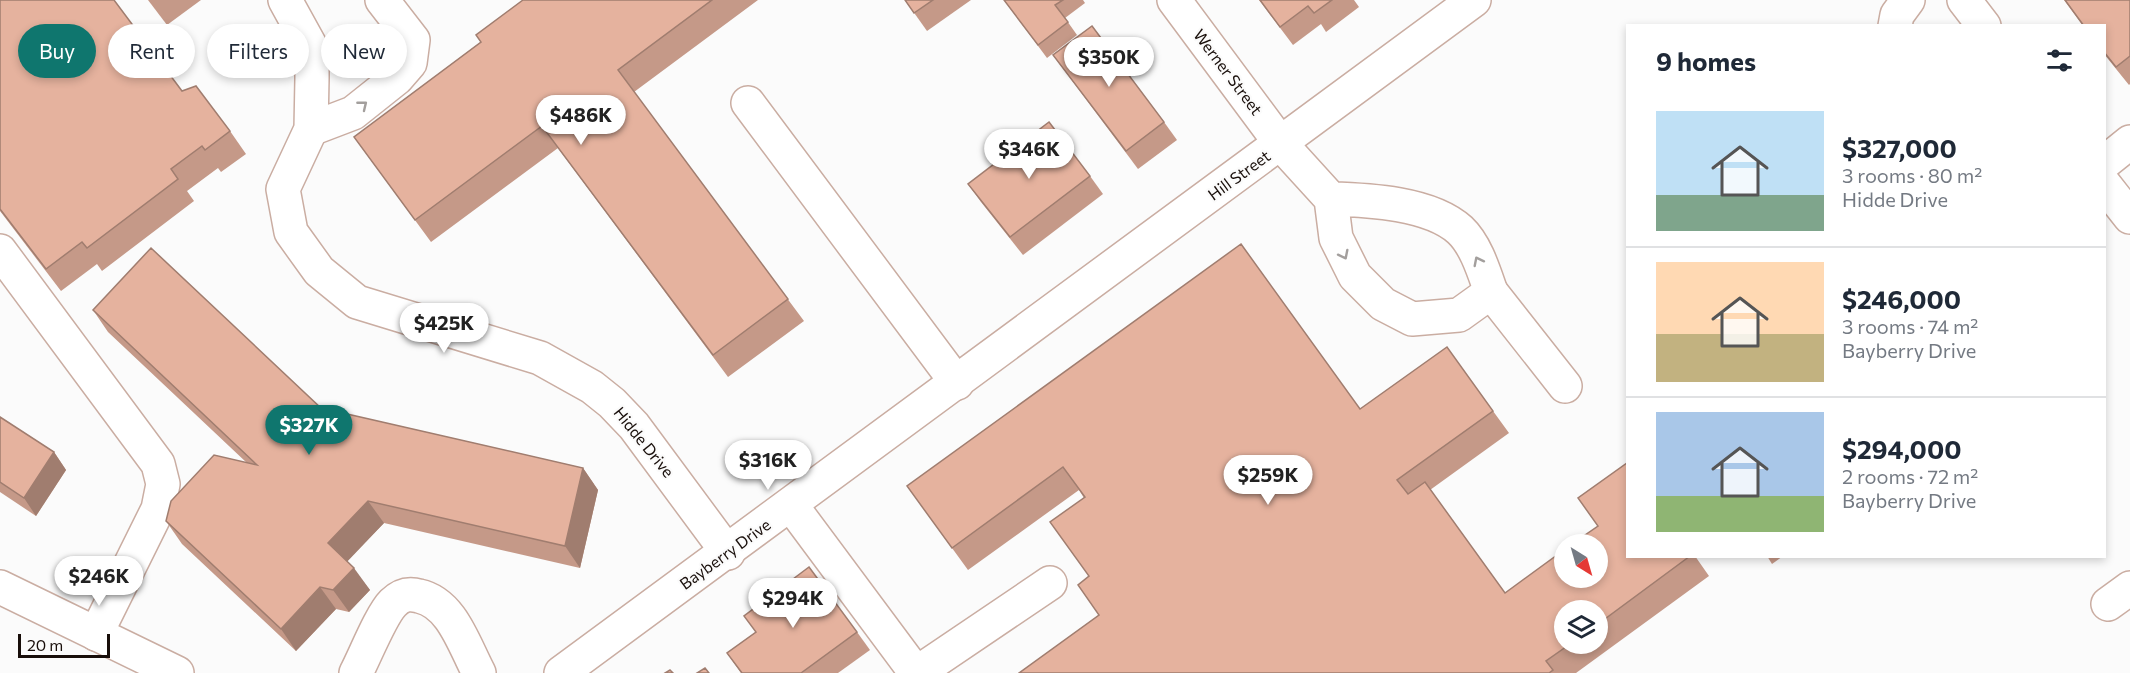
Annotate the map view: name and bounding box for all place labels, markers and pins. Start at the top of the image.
pin: $350K [1067,37,1151,88]
pin: $486K [539,95,623,146]
pin: $346K [987,129,1071,180]
pin: $425K [402,303,486,354]
pin: $327K [267,405,351,456]
pin: $316K [726,440,810,491]
pin: $259K [1226,455,1310,506]
pin: $246K [57,556,141,607]
pin: $294K [751,578,835,629]

